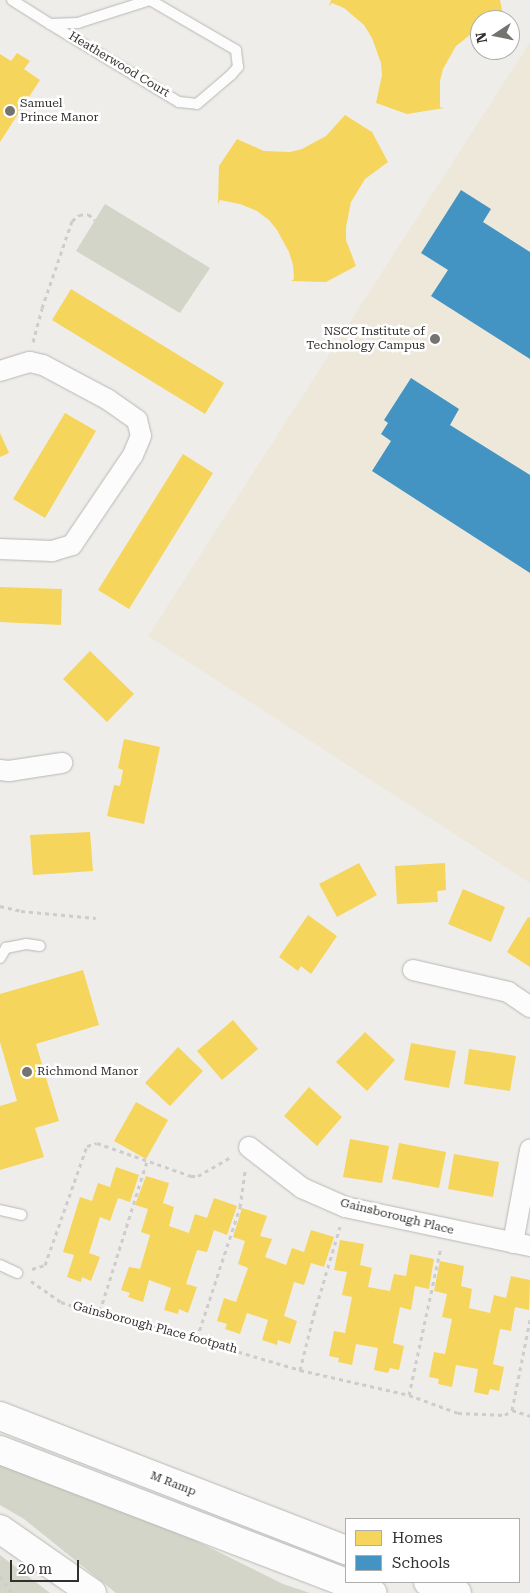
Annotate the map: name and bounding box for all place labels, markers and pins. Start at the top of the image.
place label: Samuel Prince Manor [20,97,98,125]
marker: Samuel Prince Manor [4,105,16,117]
place label: NSCC Institute of Technology Campus [306,325,425,353]
marker: NSCC Institute of Technology Campus [429,333,441,345]
place label: Richmond Manor [37,1065,138,1079]
marker: Richmond Manor [21,1066,33,1078]

